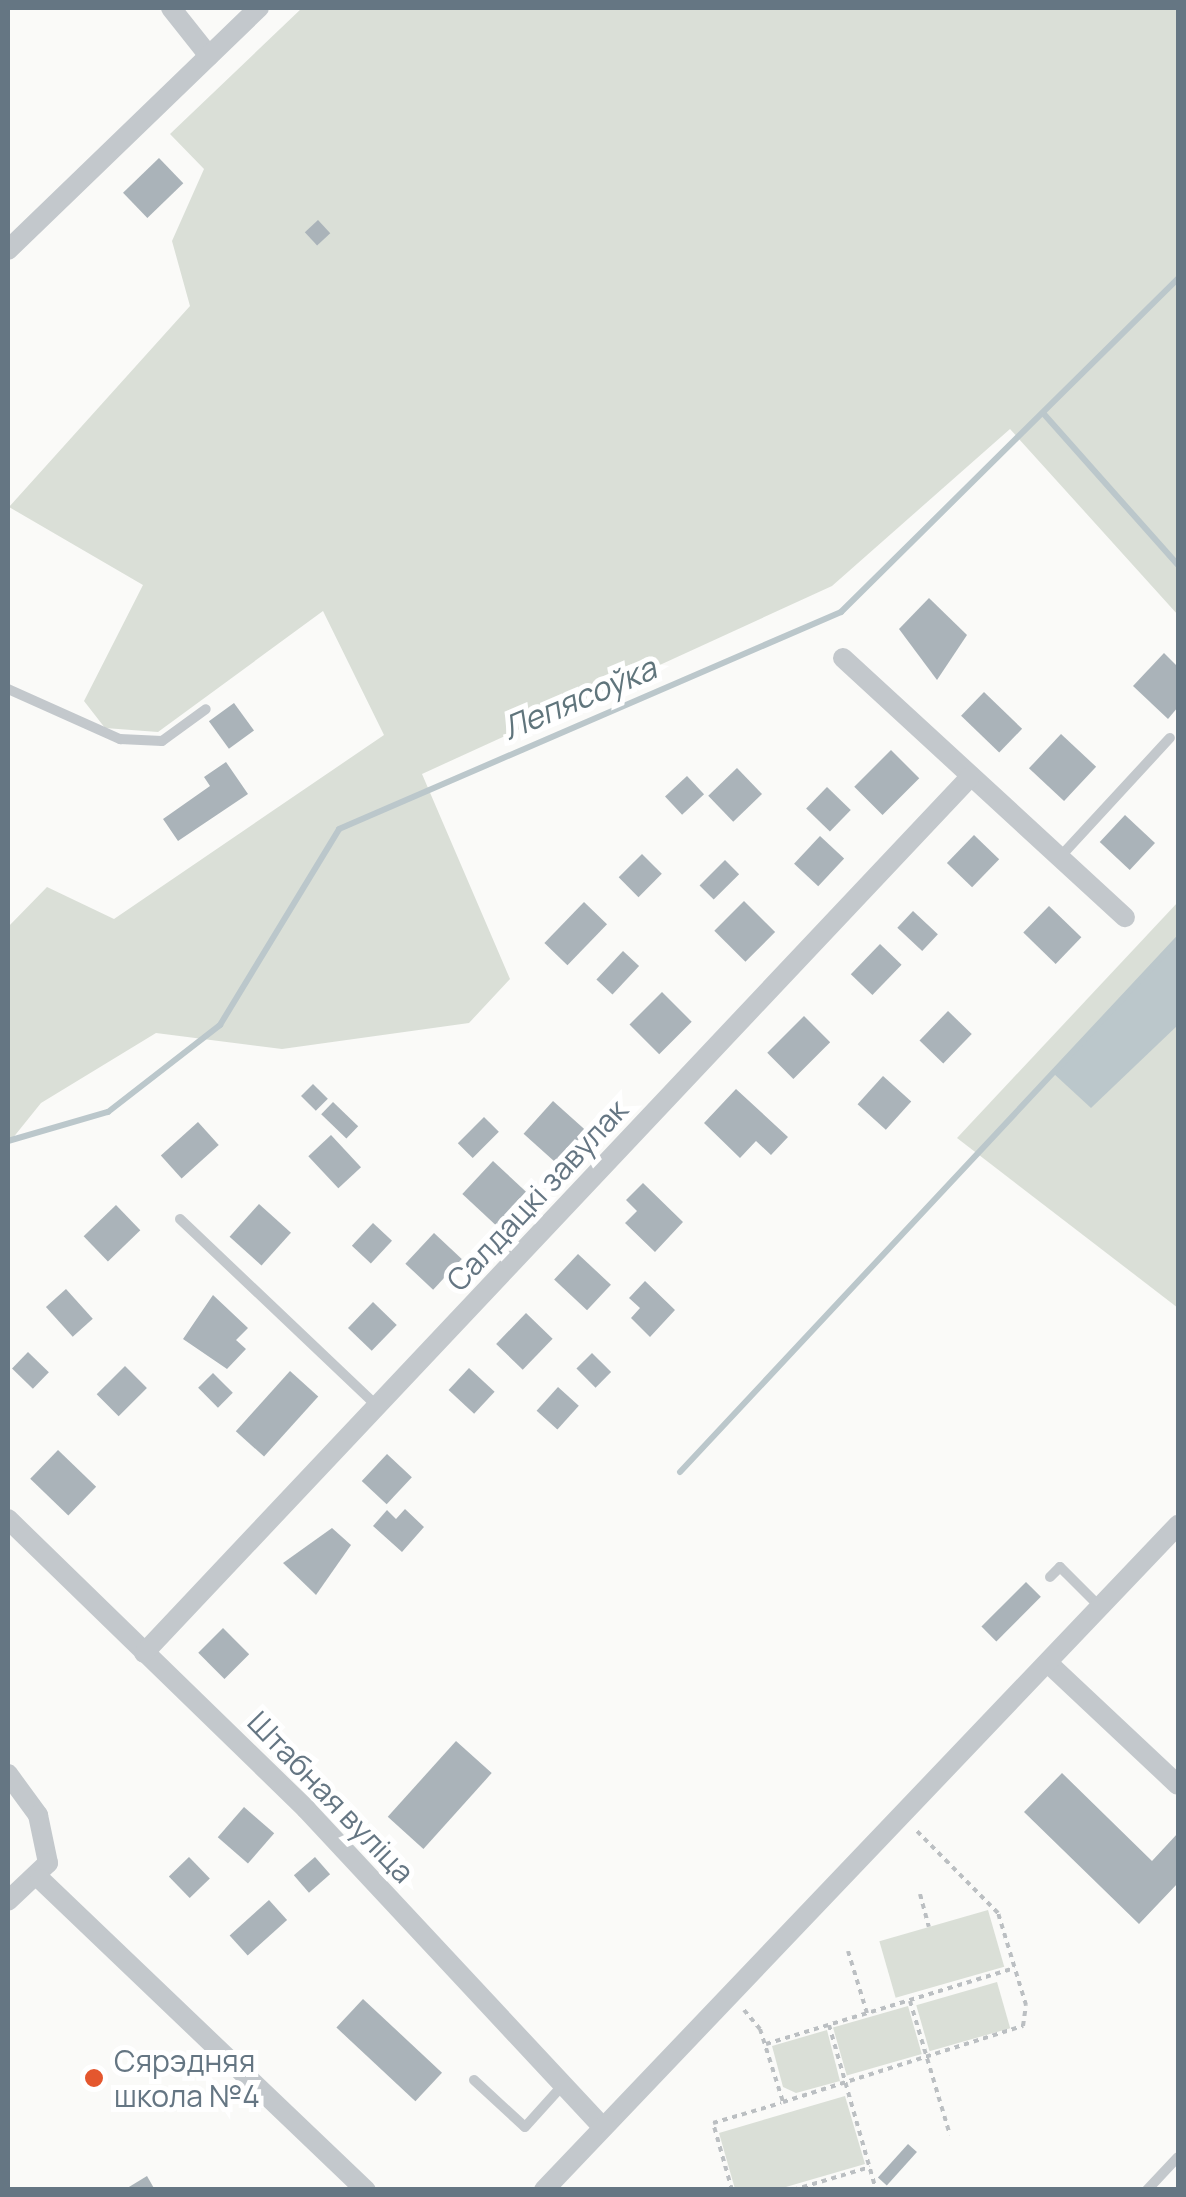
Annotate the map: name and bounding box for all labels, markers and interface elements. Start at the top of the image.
water label: Лепясоўка [496,648,662,748]
street label: Салдацкі завулак [439,1092,635,1298]
street label: Штабная вуліца [240,1704,422,1890]
place label: Сярэдняя школа №4 [114,2043,260,2114]
marker: Сярэдняя школа №4 [83,2067,105,2089]

